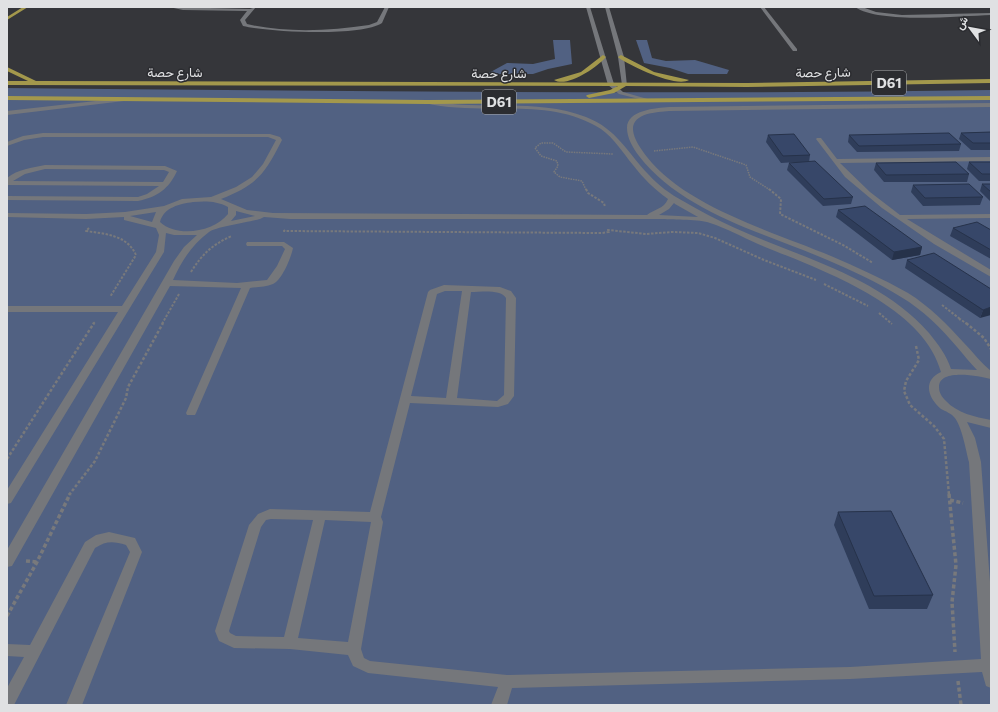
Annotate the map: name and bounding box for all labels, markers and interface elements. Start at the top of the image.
north arrow [950,8,990,48]
text: ش [952,13,971,32]
street label: شارع حصة [147,64,203,82]
street label: شارع حصة [795,64,851,82]
street label: شارع حصة [471,65,527,83]
road number: D61 [872,71,906,95]
road number: D61 [482,90,516,114]

